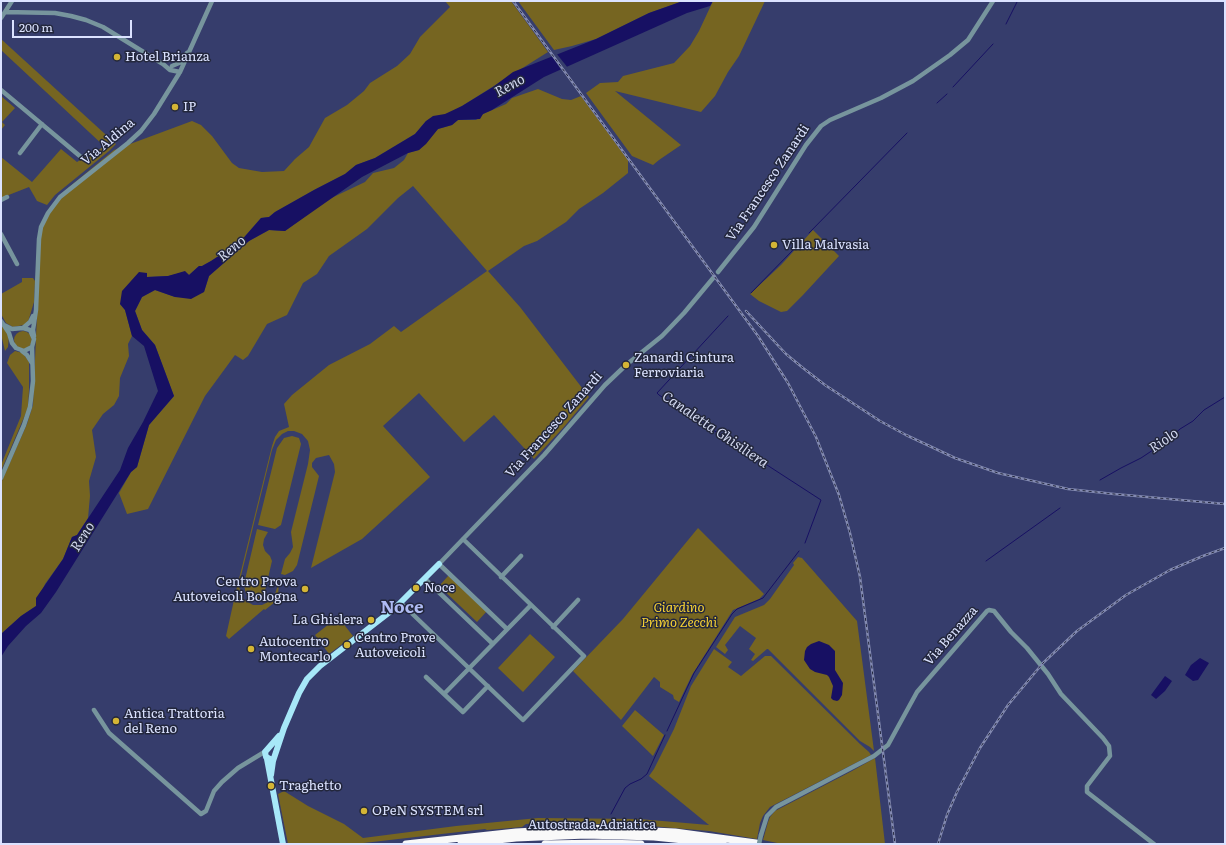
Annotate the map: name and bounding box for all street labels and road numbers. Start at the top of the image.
street label: Via Aldina [78,115,138,169]
street label: Via Francesco Zanardi [723,122,813,244]
street label: Via Francesco Zanardi [502,369,606,481]
street label: Via Benazza [921,603,981,669]
street label: Autostrada Adriatica [528,817,656,833]

